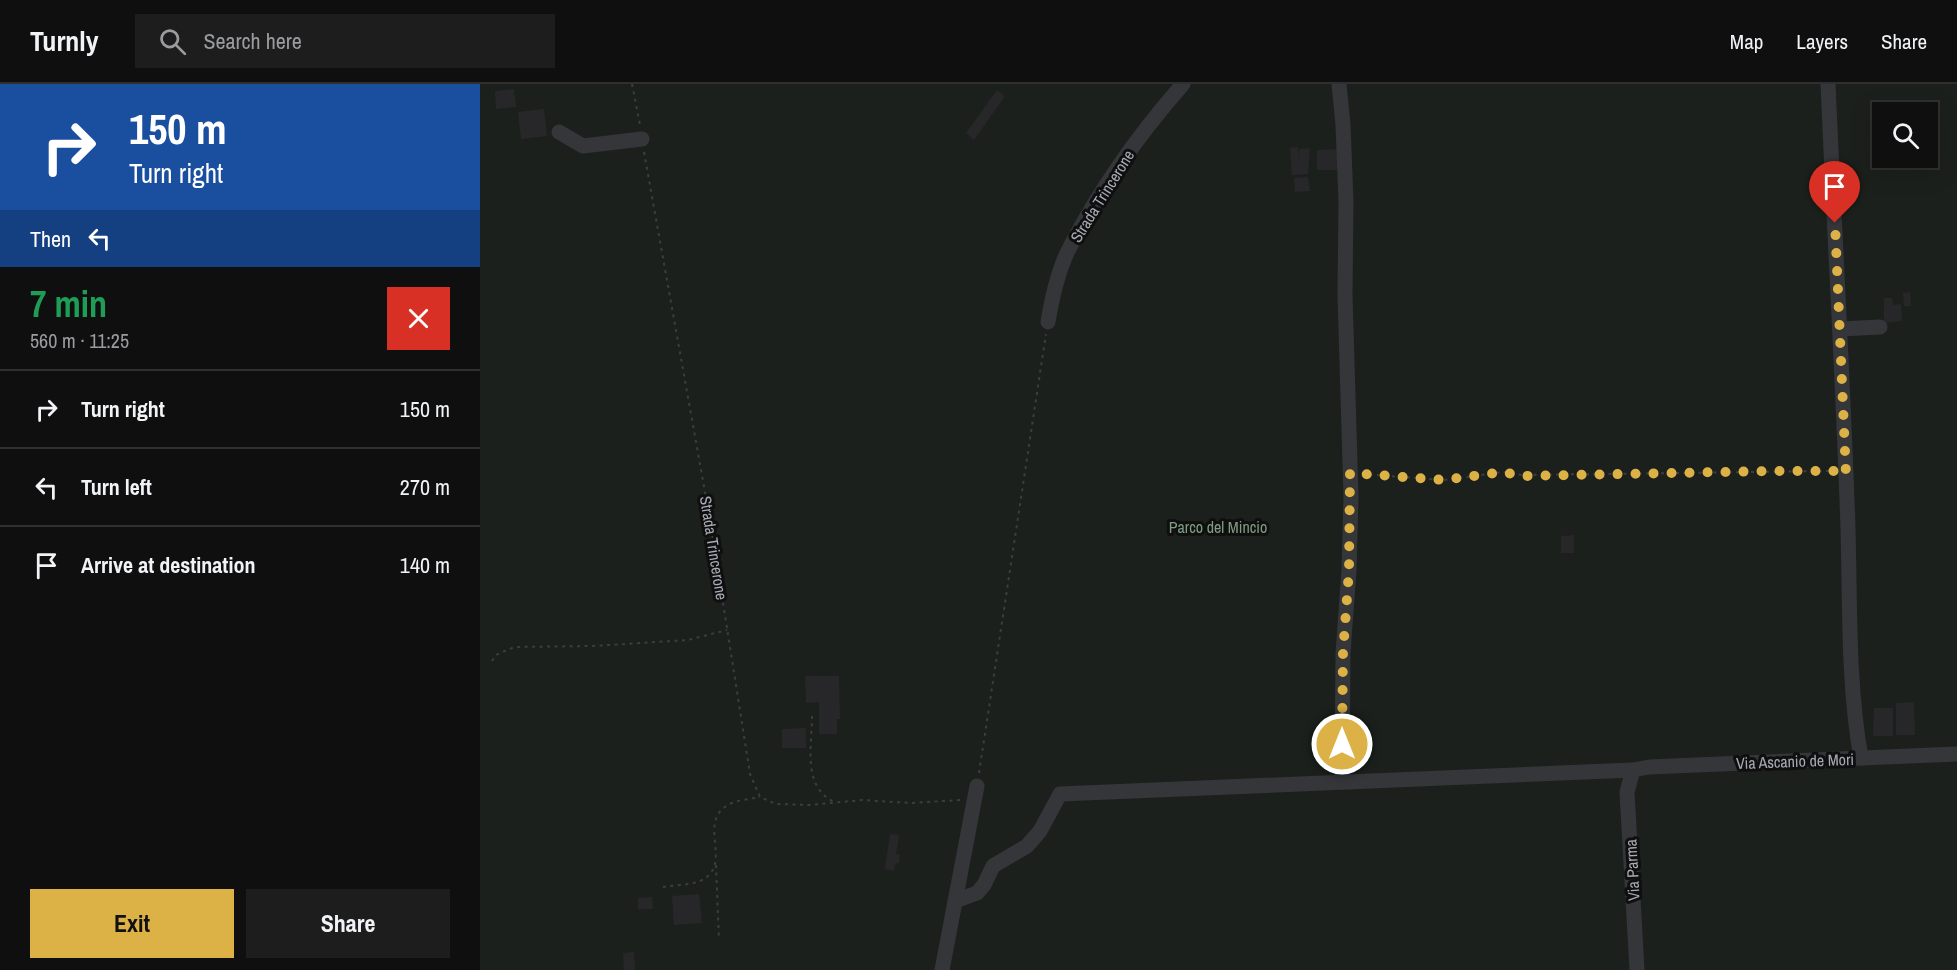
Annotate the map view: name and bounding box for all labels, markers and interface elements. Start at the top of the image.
search box [135,14,555,68]
text: Turnly [30,22,99,60]
icon: search [156,25,189,58]
text: Search here [204,26,302,56]
text: Map [1730,27,1763,56]
text: Layers [1796,27,1848,56]
text: Share [1881,27,1927,56]
text: 150 m [129,101,227,157]
map controls [1872,102,1938,168]
button: search [1872,102,1938,168]
icon: right [30,108,108,186]
street label: Strada Trincerone [1065,146,1139,246]
text: Turn right [129,155,223,191]
pin [1809,161,1860,223]
icon: arrive [1818,170,1851,203]
icon: left [83,222,116,255]
text: Then [30,224,71,254]
text: 7 min [30,280,107,328]
button: close [387,287,450,350]
text: 560 m · 11:25 [30,327,129,354]
icon: right [30,393,63,426]
text: Turn right [81,394,165,424]
text: 150 m [400,394,450,424]
icon: left [30,471,63,504]
text: Turn left [81,472,152,502]
text: 270 m [400,472,450,502]
street label: Strada Trincerone [695,494,733,602]
park label: Parco del Mincio [1169,516,1267,538]
icon: arrive [30,549,63,582]
text: Arrive at destination [81,550,255,580]
text: 140 m [400,550,450,580]
position arrow [1310,712,1374,776]
street label: Via Ascanio de Mori [1736,748,1854,774]
street label: Via Parma [1619,838,1645,901]
button: Exit [30,889,234,958]
button: Share [246,889,450,958]

